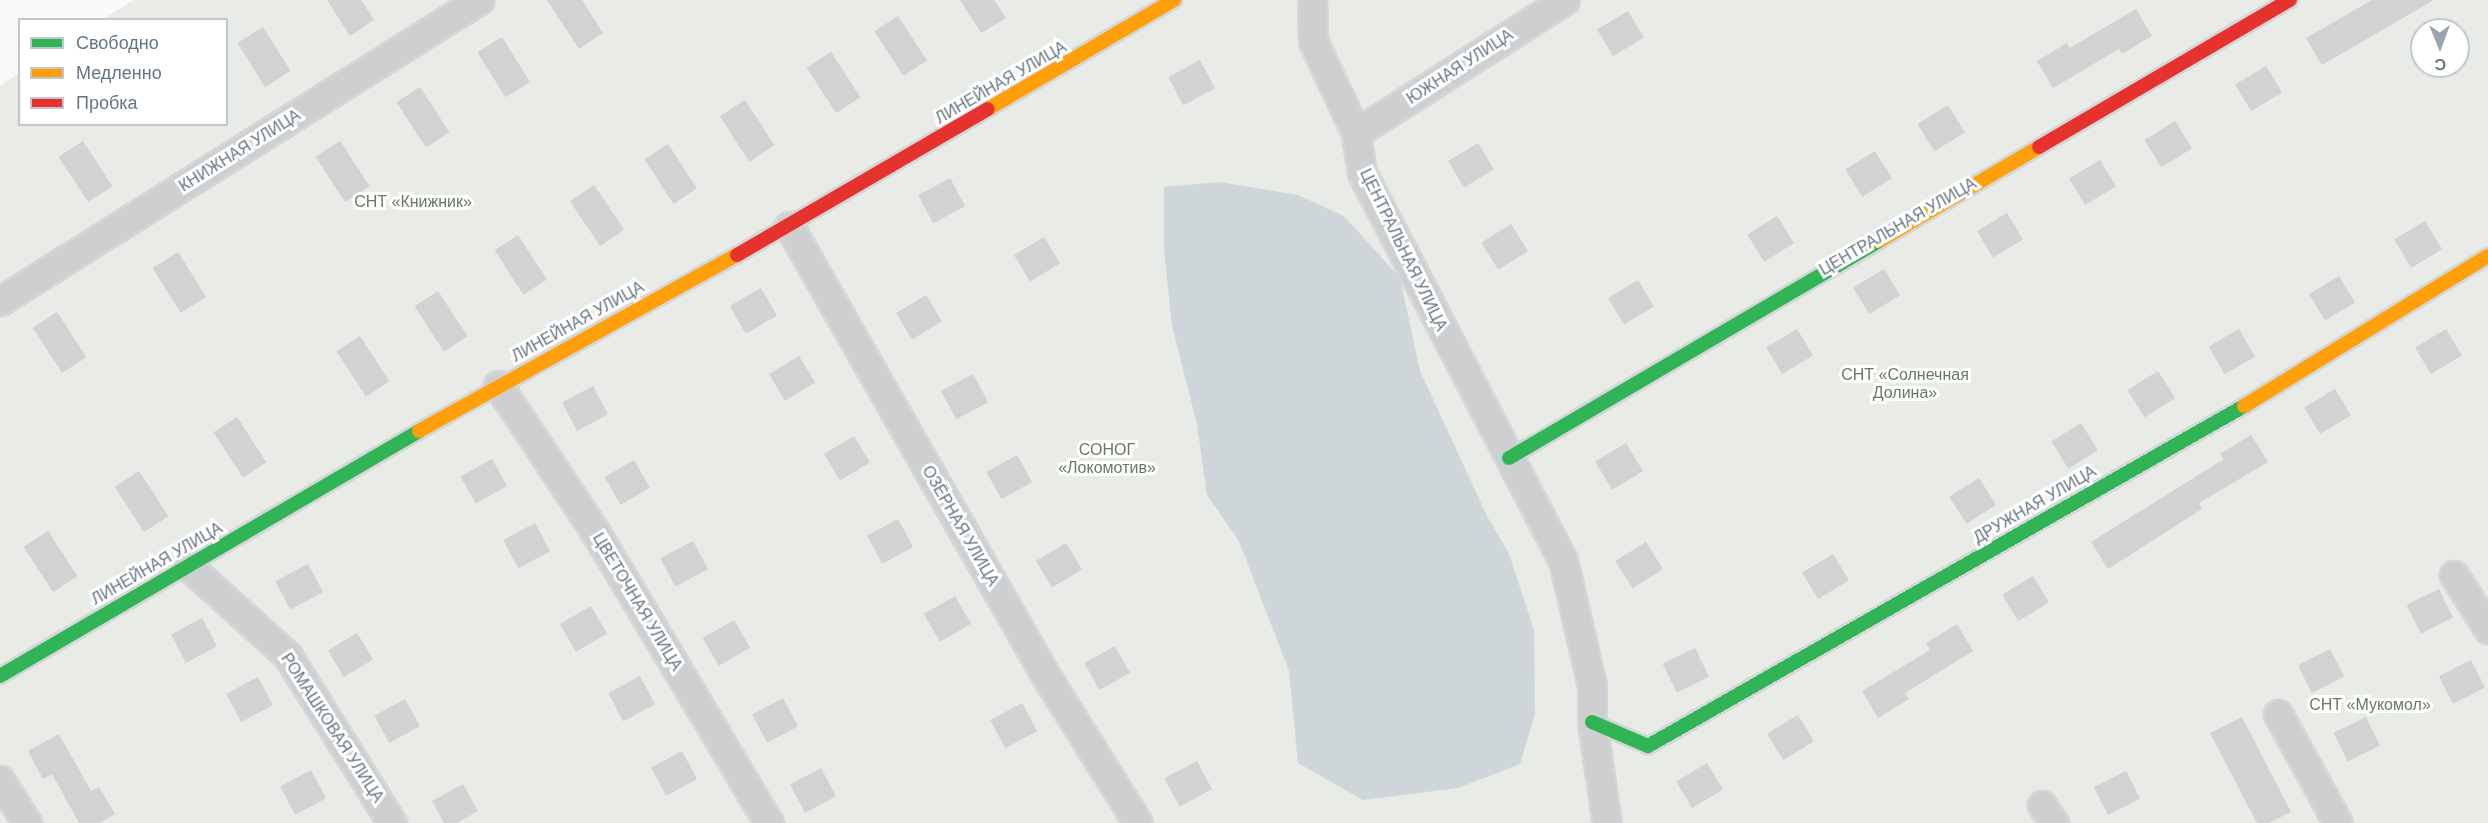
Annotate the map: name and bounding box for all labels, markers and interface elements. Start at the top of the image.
legend [18,18,228,126]
north arrow [2410,18,2470,78]
street label: ЮЖНАЯ УЛИЦА [1403,25,1517,109]
text: Свободно [76,33,159,53]
street label: ЛИНЕЙНАЯ УЛИЦА [932,38,1070,128]
text: С [2434,56,2446,73]
text: Медленно [76,63,162,83]
text: Пробка [76,93,138,113]
street label: КНИЖНАЯ УЛИЦА [176,106,304,196]
street label: ЦЕНТРАЛЬНАЯ УЛИЦА [1355,166,1451,334]
street label: ЦЕНТРАЛЬНАЯ УЛИЦА [1816,174,1980,280]
park label: СНТ «Книжник» [354,192,472,212]
street label: ЛИНЕЙНАЯ УЛИЦА [509,278,647,366]
park label: СНТ «Солнечная Долина» [1841,365,1969,403]
park label: СОНОГ «Локомотив» [1058,440,1156,478]
street label: ОЗЁРНАЯ УЛИЦА [918,462,1002,590]
street label: ДРУЖНАЯ УЛИЦА [1970,462,2100,548]
street label: ЛИНЕЙНАЯ УЛИЦА [88,519,226,609]
street label: ЦВЕТОЧНАЯ УЛИЦА [588,530,686,674]
street label: РОМАШКОВАЯ УЛИЦА [277,650,387,806]
park label: СНТ «Мукомол» [2309,695,2431,715]

